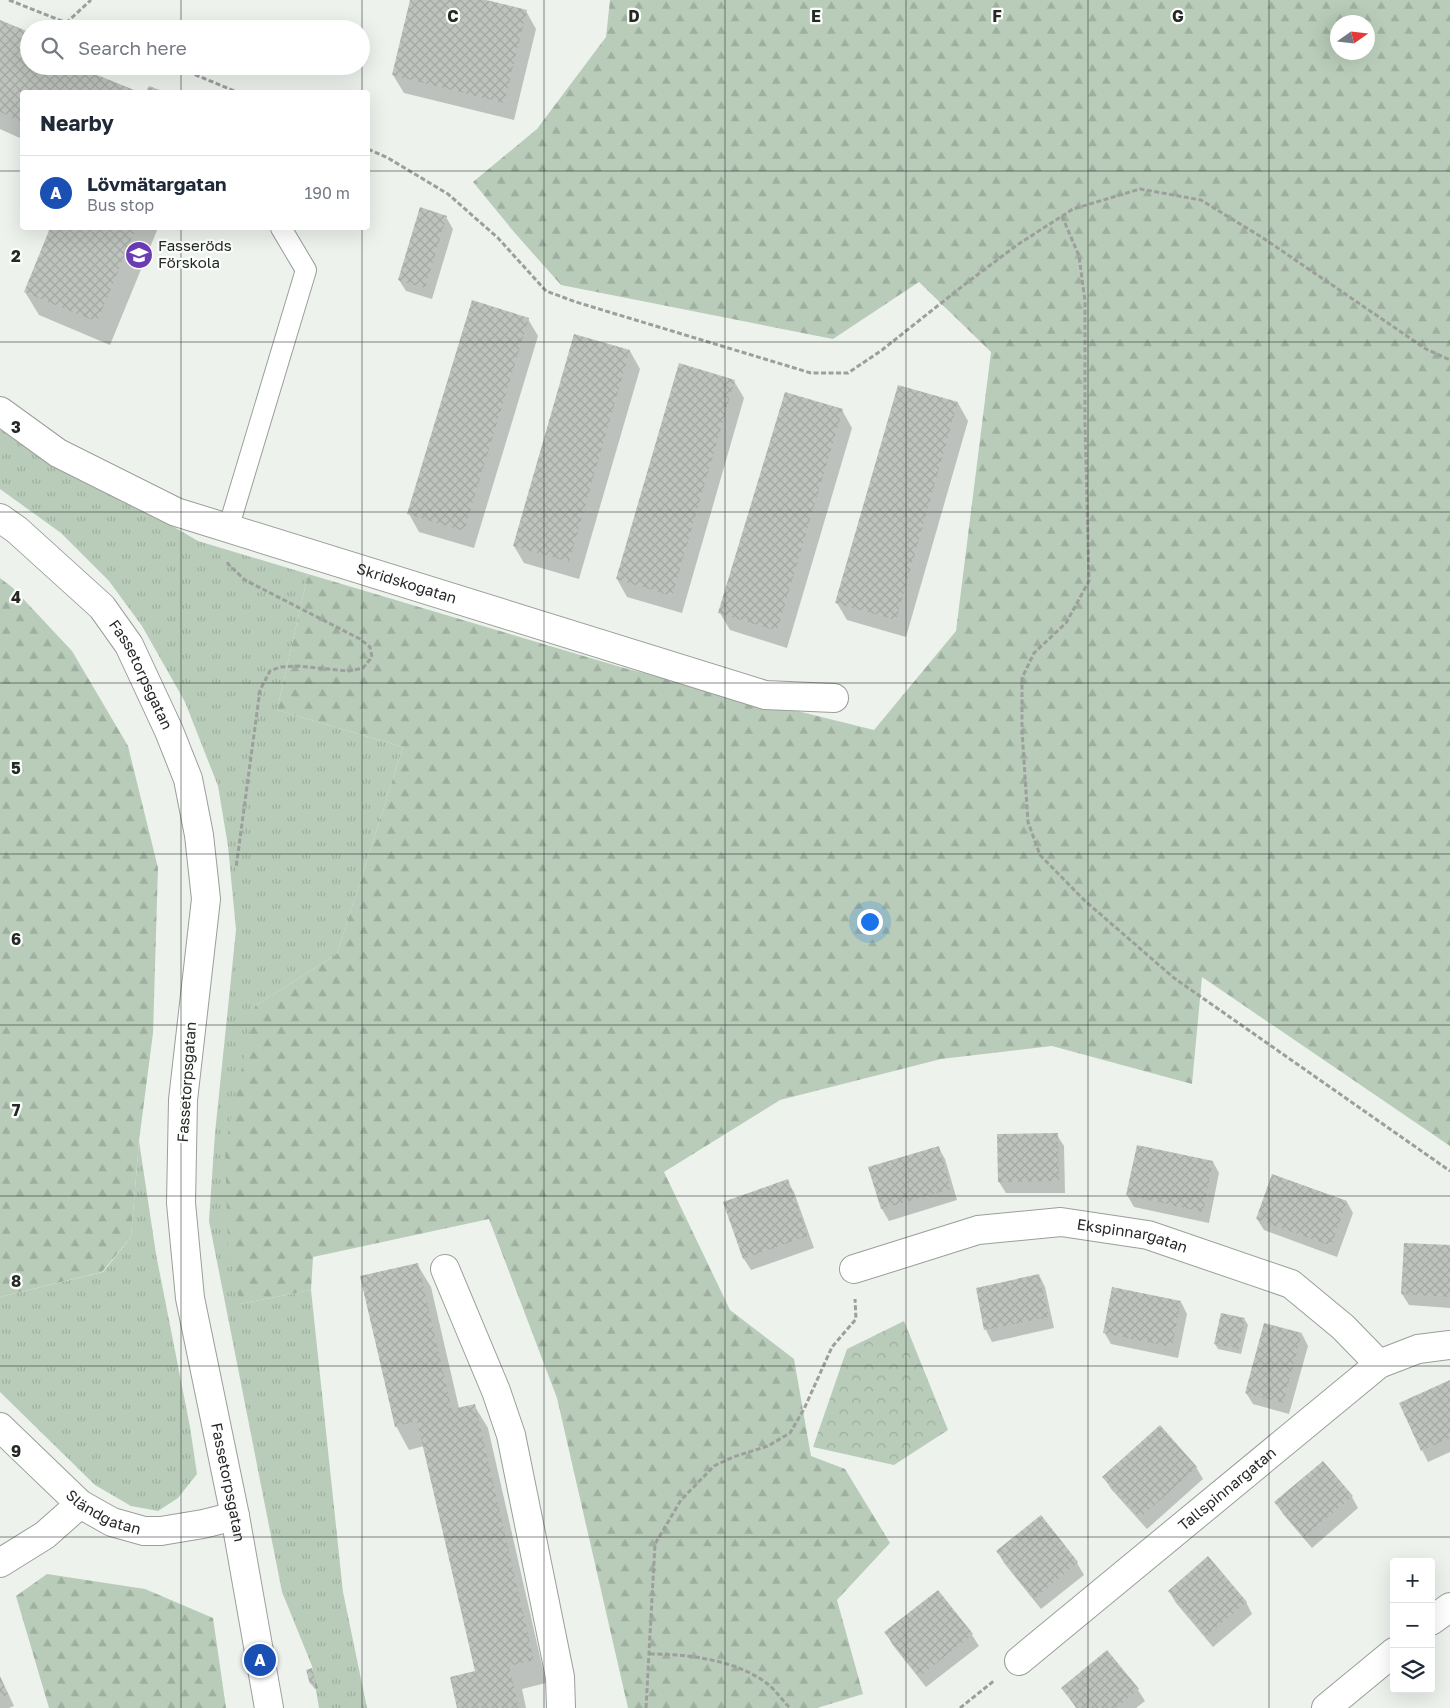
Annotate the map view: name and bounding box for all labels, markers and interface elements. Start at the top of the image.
text: C [447,6,459,26]
text: D [628,6,640,26]
text: E [811,6,821,26]
text: F [992,6,1002,26]
text: G [1172,6,1184,26]
north arrow [1330,15,1375,60]
search box [20,20,370,75]
icon: search [38,34,66,62]
text: Search here [78,36,187,59]
text: Nearby [40,110,114,136]
text: Lövmätargatan [87,172,226,195]
text: A [50,183,62,203]
text: 190 m [304,183,350,203]
text: Bus stop [87,195,154,215]
place label: Fasseröds Förskola [158,236,232,271]
school or university icon: Fasseröds Förskola [124,240,154,270]
text: 2 [11,246,21,266]
text: 3 [11,417,21,437]
street label: Skridskogatan [355,559,459,607]
text: 4 [11,587,21,607]
street label: Fassetorpsgatan [106,616,177,732]
text: 5 [11,758,21,778]
your location [857,909,883,935]
text: 6 [11,929,21,949]
street label: Fassetorpsgatan [173,1021,199,1143]
text: 7 [12,1100,21,1120]
street label: Ekspinnargatan [1076,1215,1190,1256]
text: 8 [11,1271,21,1291]
street label: Fassetorpsgatan [208,1421,249,1543]
text: 9 [11,1441,21,1461]
street label: Tallspinnargatan [1174,1443,1279,1534]
street label: Sländgatan [63,1485,143,1538]
map controls [1390,1558,1435,1693]
button: + [1390,1558,1435,1603]
button: − [1390,1603,1435,1648]
pin: A [244,1641,276,1679]
button: layers [1390,1648,1435,1693]

